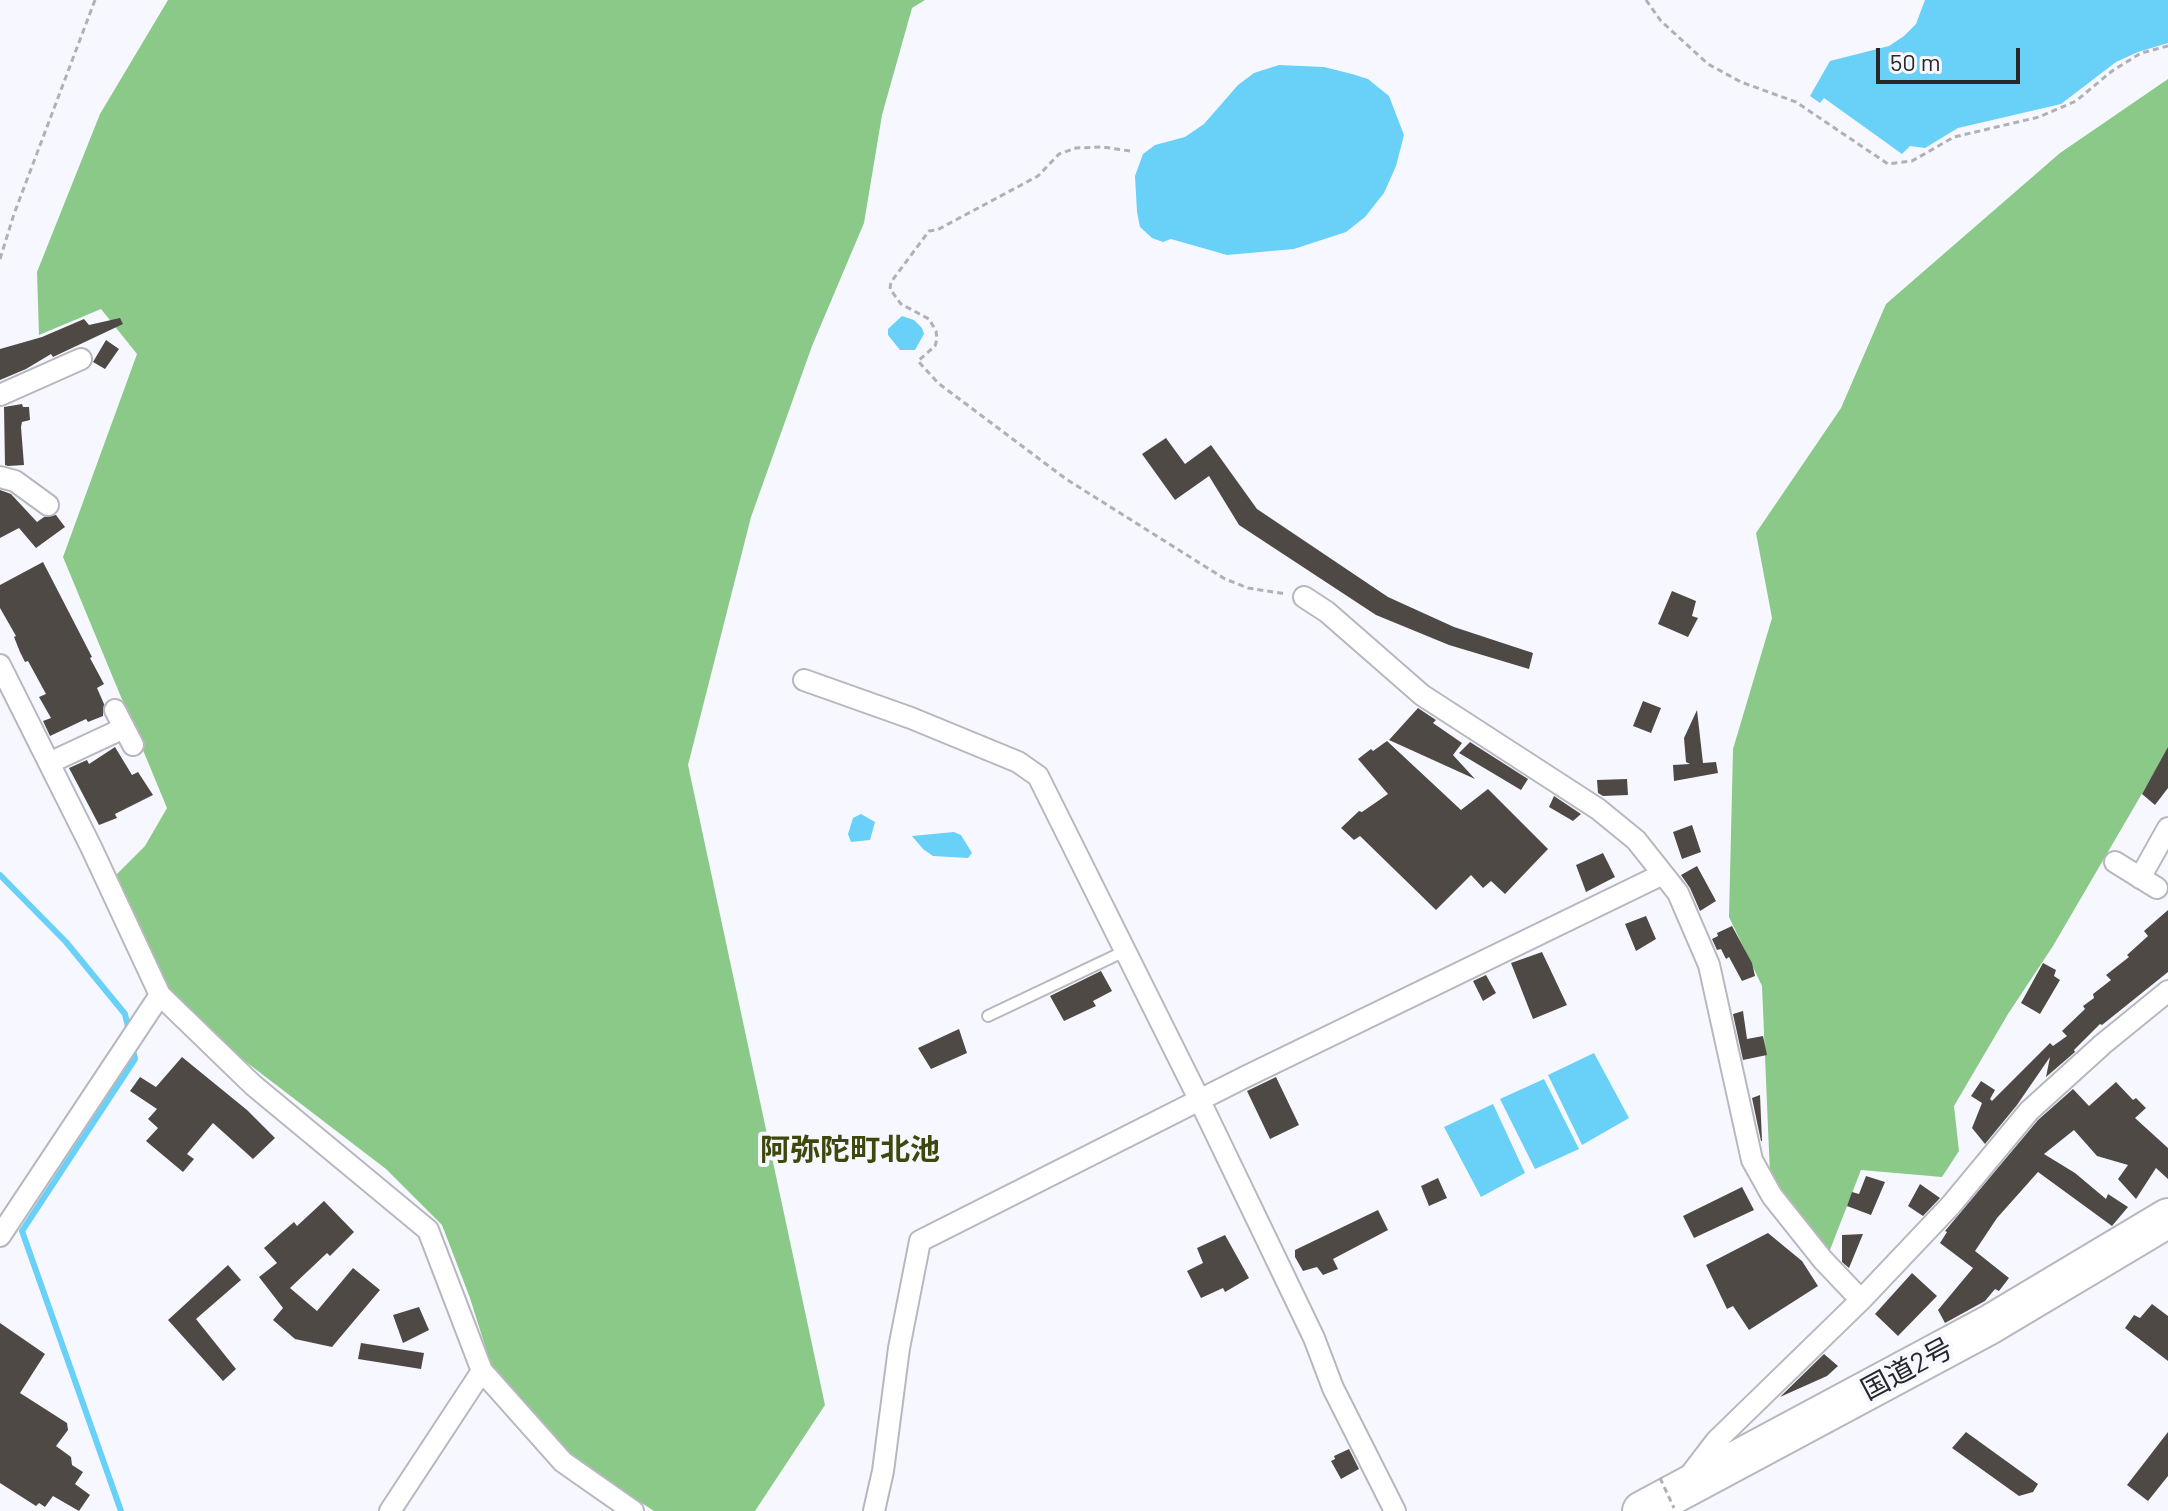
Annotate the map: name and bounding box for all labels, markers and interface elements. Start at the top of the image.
scale bar [1880,32,2024,82]
text: 50 m [1890,47,1941,76]
district label: 阿弥陀町北池 [760,1132,940,1168]
street label: 国道2号 [1855,1331,1959,1407]

